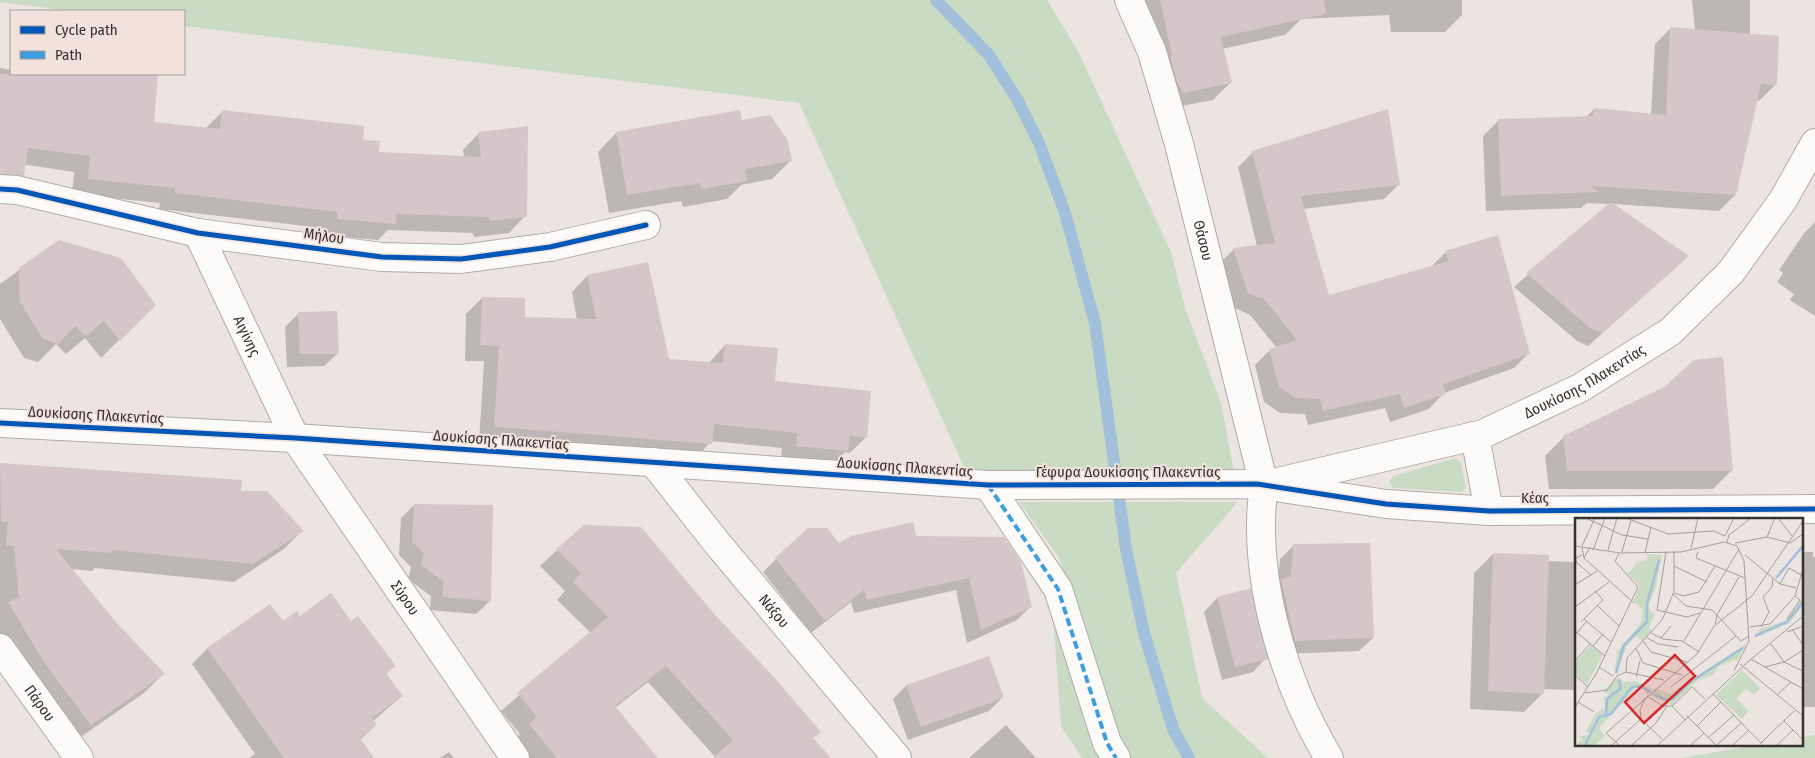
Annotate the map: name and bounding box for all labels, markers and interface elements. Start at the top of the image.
legend [10,10,185,75]
text: Cycle path [55,21,118,39]
text: Path [55,46,82,64]
street label: Θάσου [1189,218,1217,262]
street label: Μήλου [303,224,345,248]
street label: Αιγίνης [229,313,264,360]
street label: Δουκίσσης Πλακεντίας [1521,340,1649,422]
street label: Δουκίσσης Πλακεντίας [28,402,165,428]
street label: Δουκίσσης Πλακεντίας [433,426,570,454]
street label: Δουκίσσης Πλακεντίας [837,453,974,481]
street label: Γέφυρα Δουκίσσης Πλακεντίας [1036,463,1221,481]
street label: Κέας [1521,489,1550,507]
inset map [1575,518,1802,746]
street label: Σύρου [387,577,423,619]
street label: Νάξου [755,591,793,631]
street label: Πάρου [21,682,59,725]

